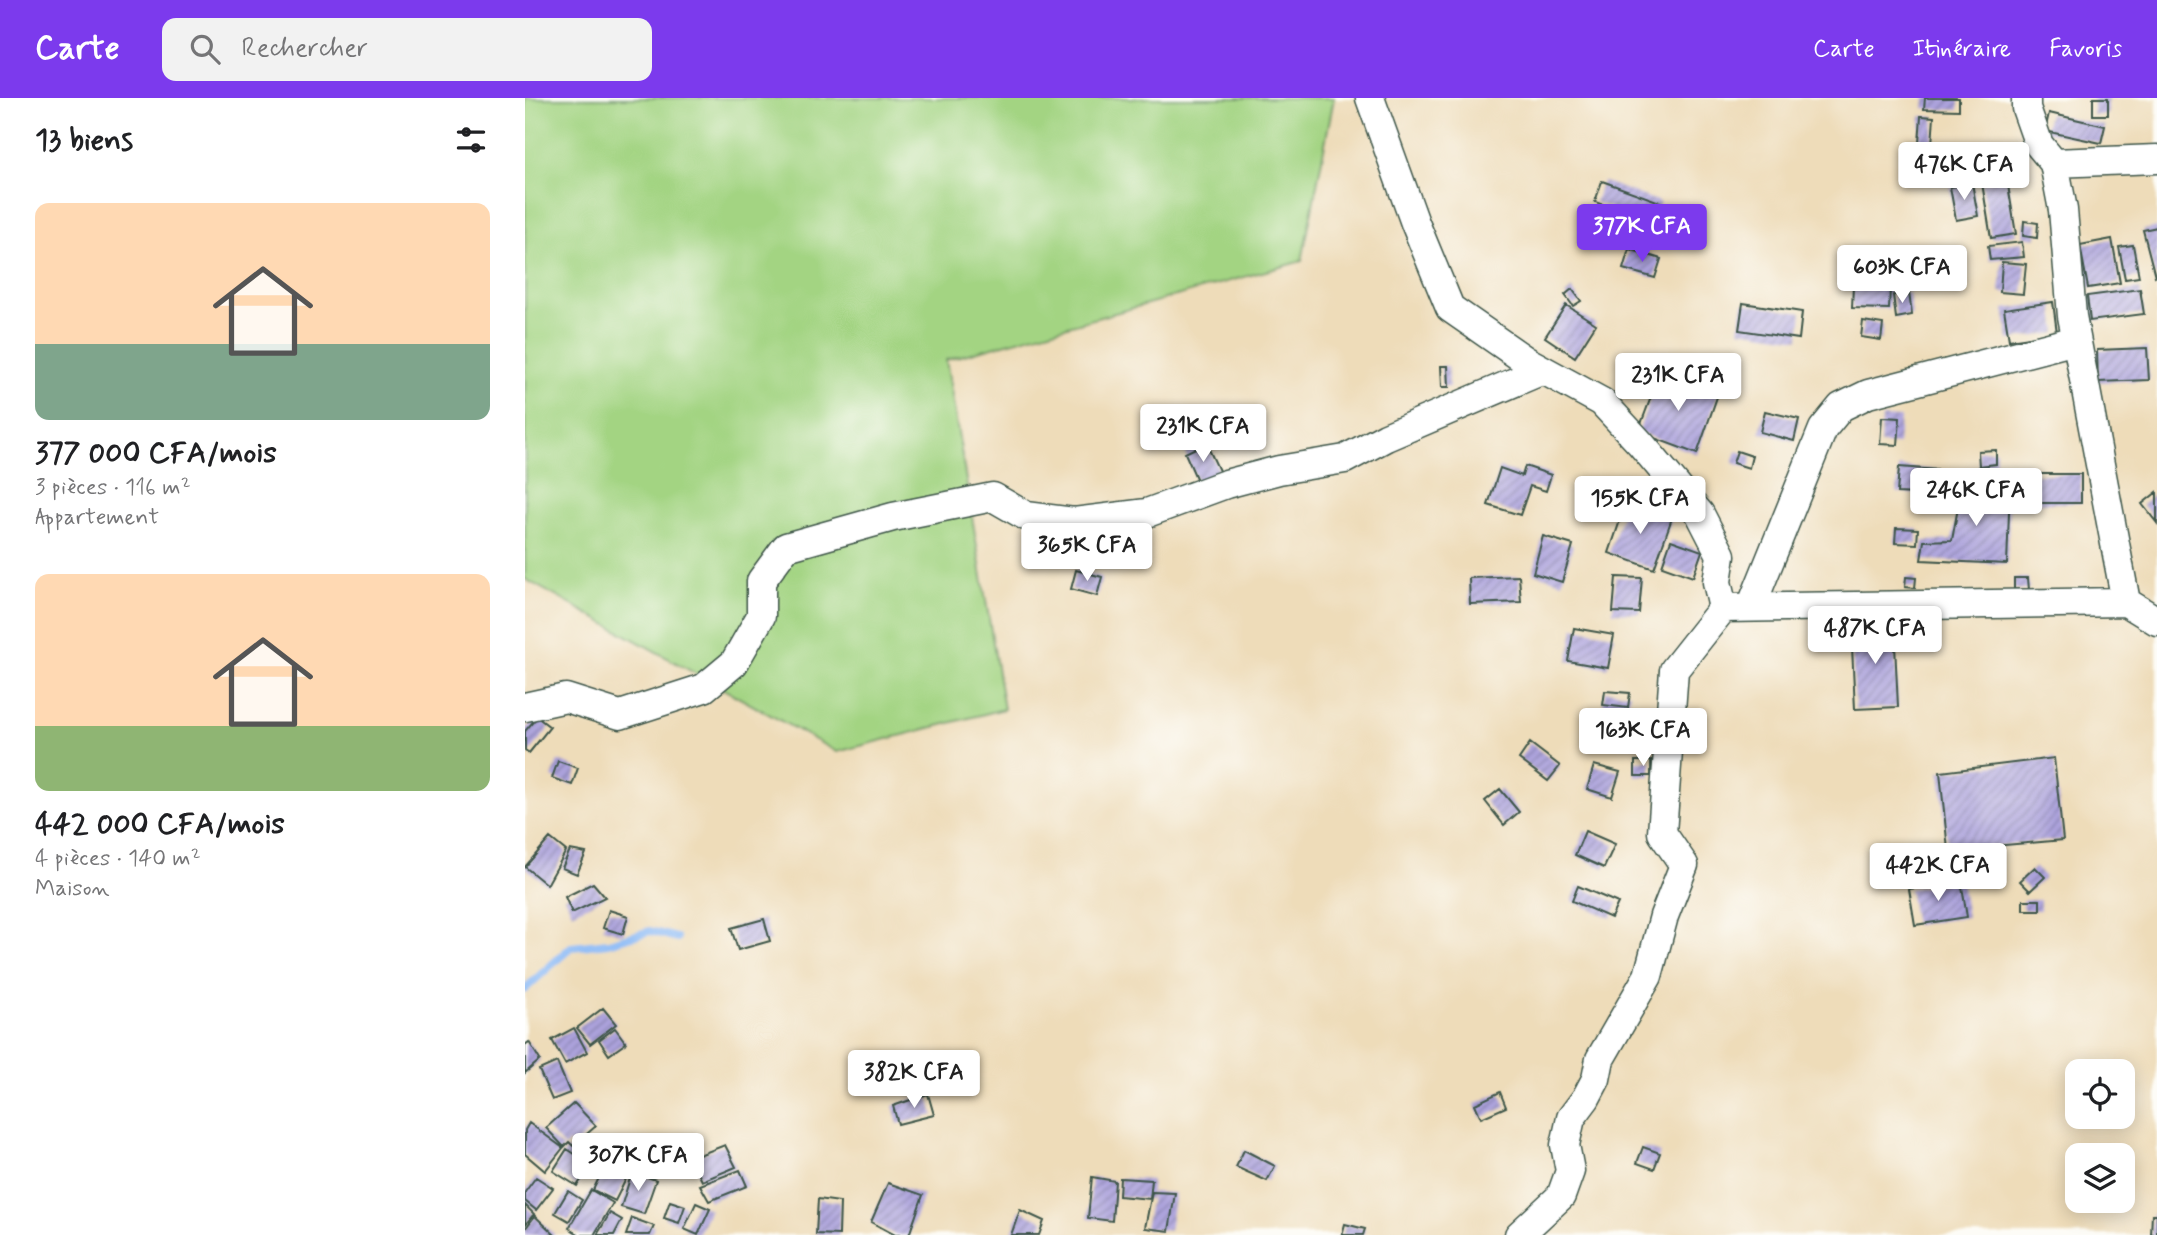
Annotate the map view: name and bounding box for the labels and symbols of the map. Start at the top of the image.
pin: 476K CFA [1892,142,2036,202]
pin: 377K CFA [1570,204,1714,264]
pin: 603K CFA [1830,246,1974,305]
pin: 231K CFA [1606,354,1750,413]
pin: 231K CFA [1131,404,1275,464]
pin: 246K CFA [1904,468,2048,528]
pin: 155K CFA [1568,476,1712,536]
pin: 365K CFA [1015,524,1159,583]
pin: 487K CFA [1803,606,1947,666]
pin: 163K CFA [1571,708,1715,768]
pin: 442K CFA [1866,844,2010,903]
pin: 382K CFA [842,1051,986,1110]
pin: 307K CFA [566,1134,710,1193]

